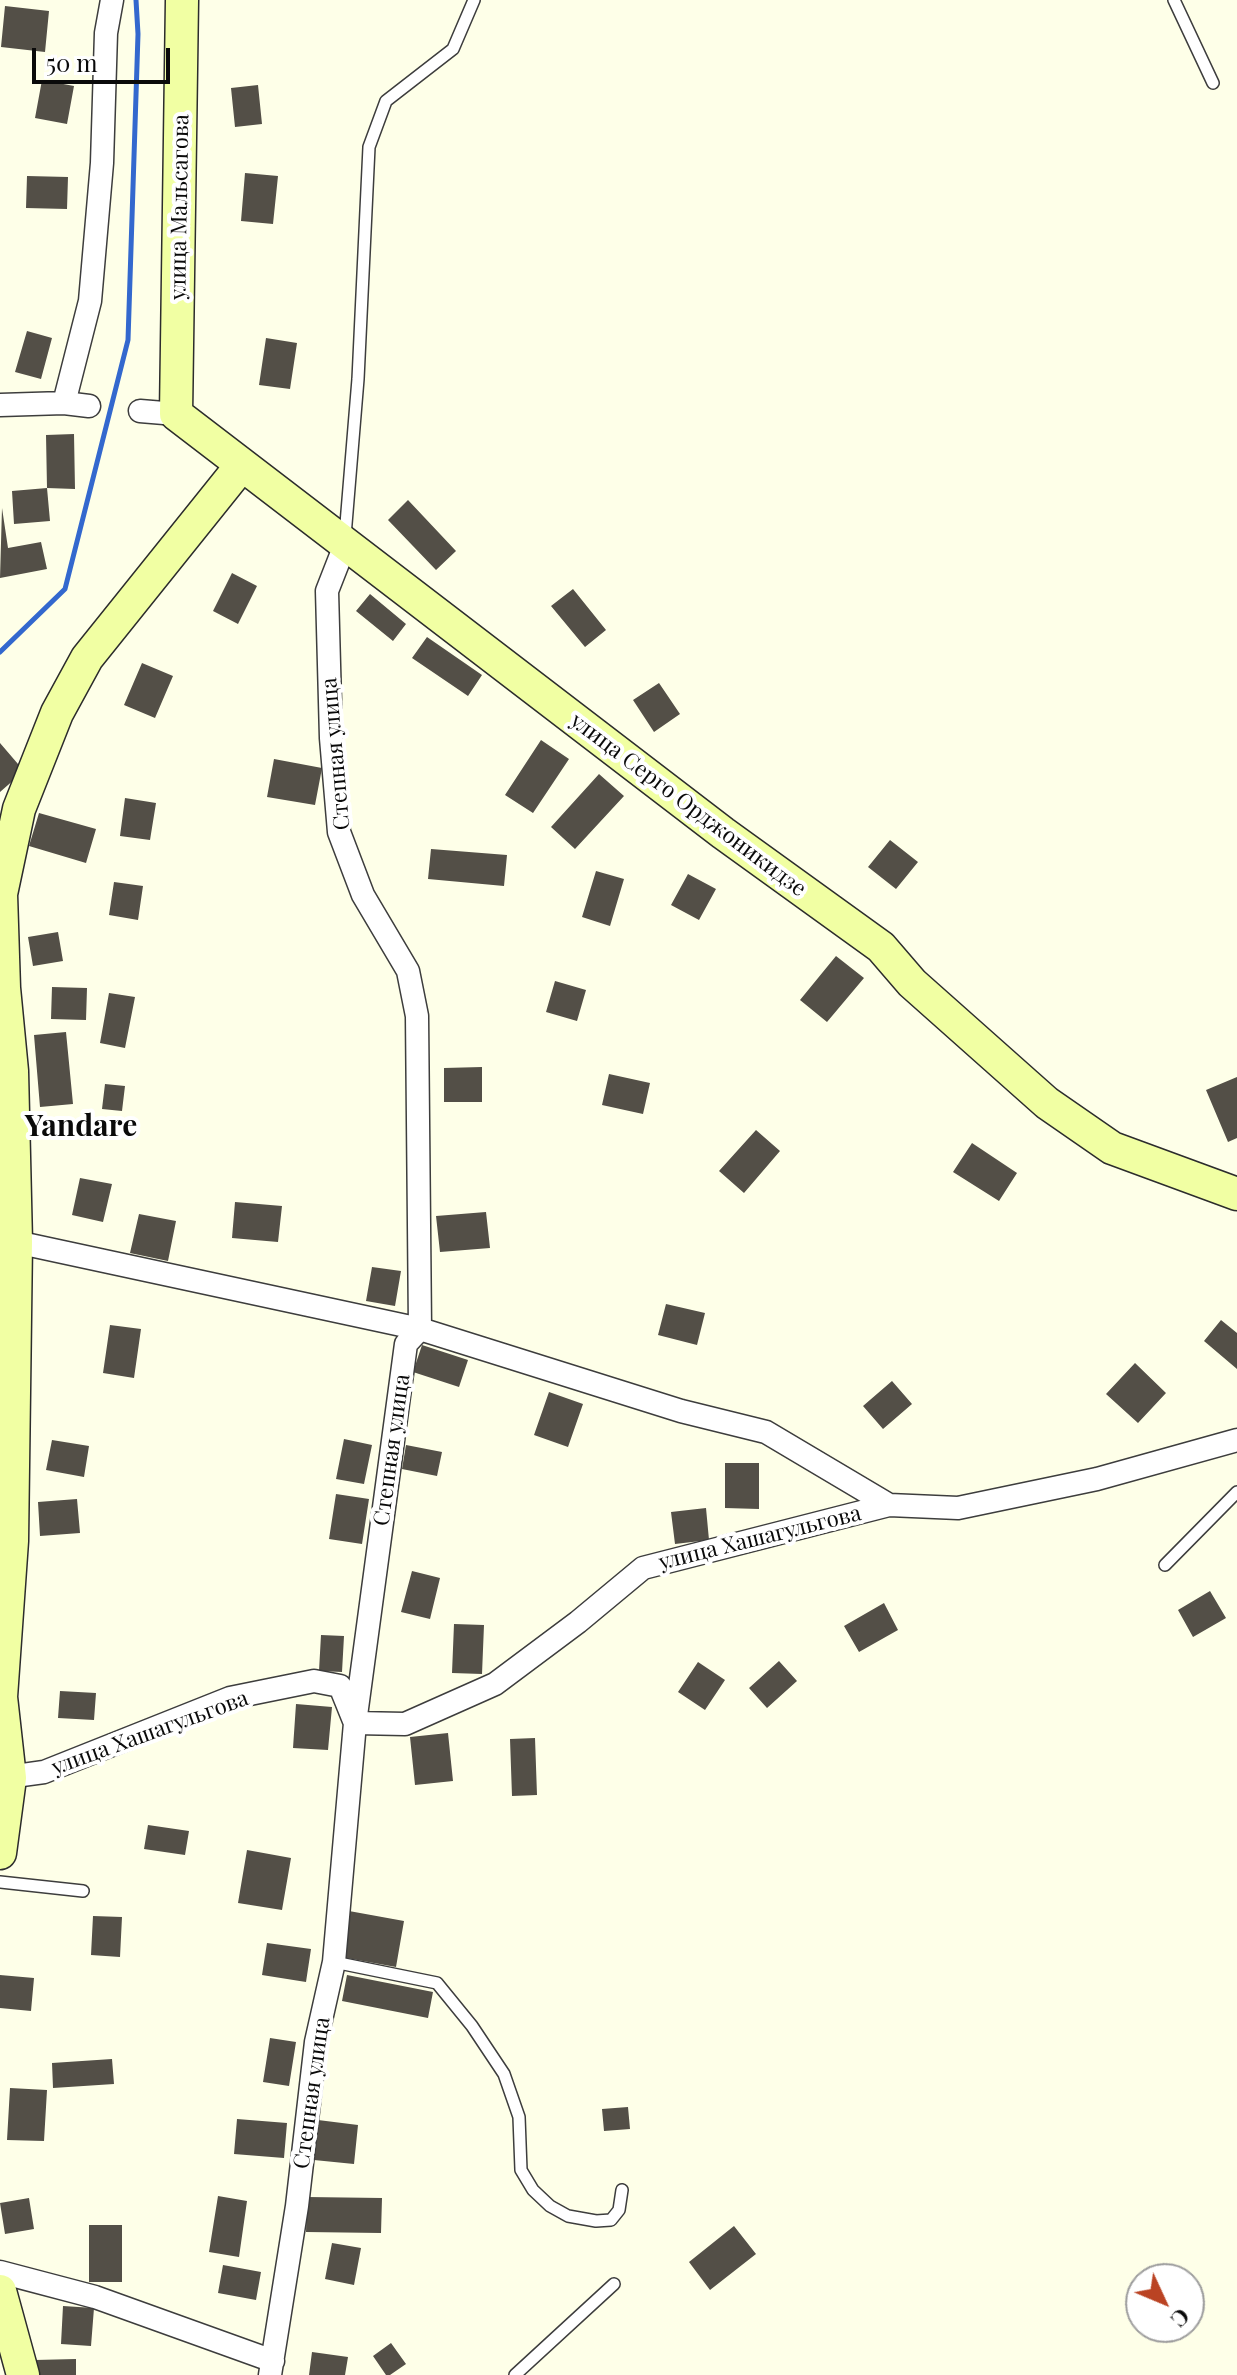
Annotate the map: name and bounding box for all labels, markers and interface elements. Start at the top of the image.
scale bar [36,32,174,82]
text: 50 m [46,46,98,78]
street label: улица Мальсагова [165,114,195,300]
street label: Степная улица [316,677,356,831]
street label: улица Серго Орджоникидзе [565,708,811,902]
district label: Yandare [25,1109,137,1145]
street label: Степная улица [368,1372,416,1528]
street label: улица Хашагульгова [656,1500,864,1576]
street label: улица Хашагульгова [48,1685,252,1781]
street label: Степная улица [288,2015,336,2171]
north arrow [1125,2263,1205,2343]
text: С [1165,2302,1197,2334]

